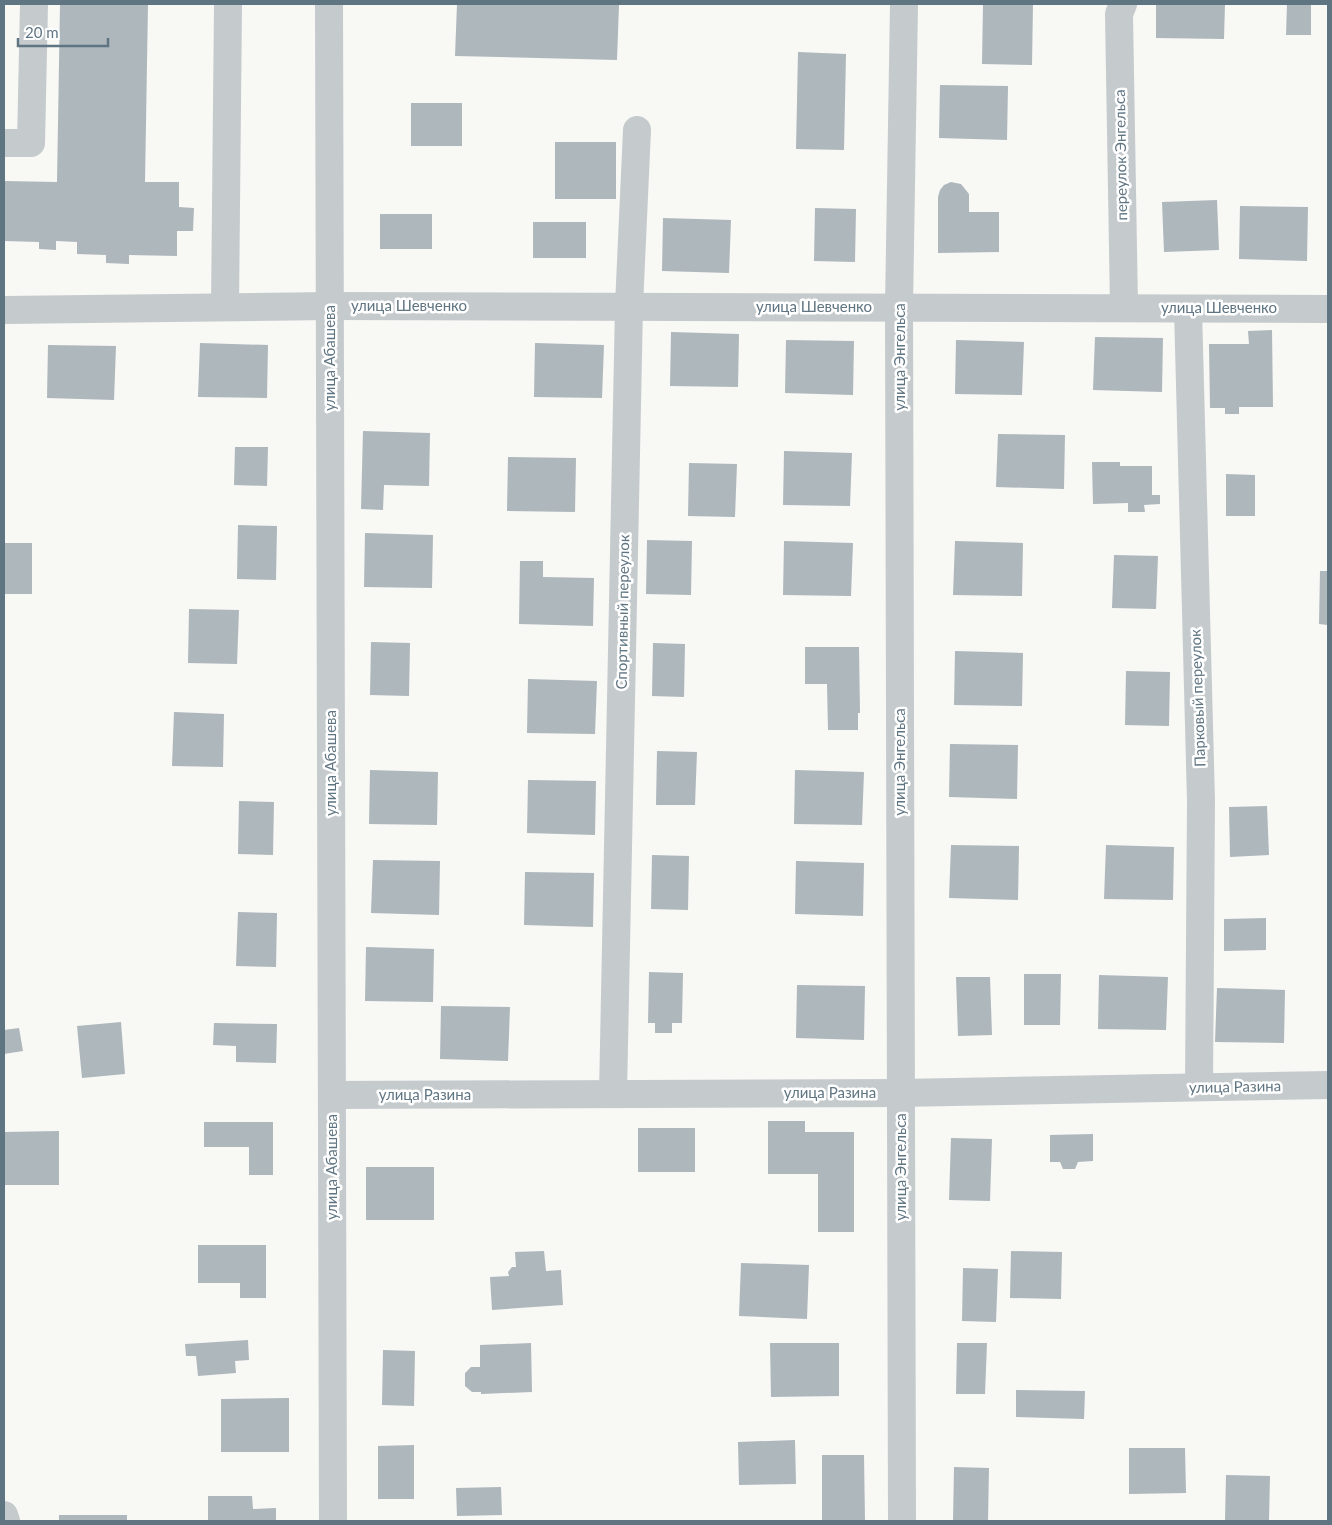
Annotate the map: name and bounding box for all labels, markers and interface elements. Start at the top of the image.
scale bar [18,15,108,47]
text: 20 m [25,23,59,41]
street label: переулок Энгельса [1110,89,1130,221]
street label: улица Шевченко [351,296,467,314]
street label: улица Шевченко [756,297,872,315]
street label: улица Шевченко [1161,298,1277,316]
street label: улица Энгельса [890,303,908,411]
street label: улица Абашева [320,305,338,411]
street label: Спортивный переулок [612,534,632,690]
street label: Парковый переулок [1186,629,1208,767]
street label: улица Энгельса [890,708,908,816]
street label: улица Абашева [321,710,339,816]
street label: улица Разина [1189,1076,1281,1096]
street label: улица Разина [784,1083,876,1101]
street label: улица Разина [379,1085,471,1103]
street label: улица Энгельса [891,1113,909,1221]
street label: улица Абашева [322,1114,340,1220]

